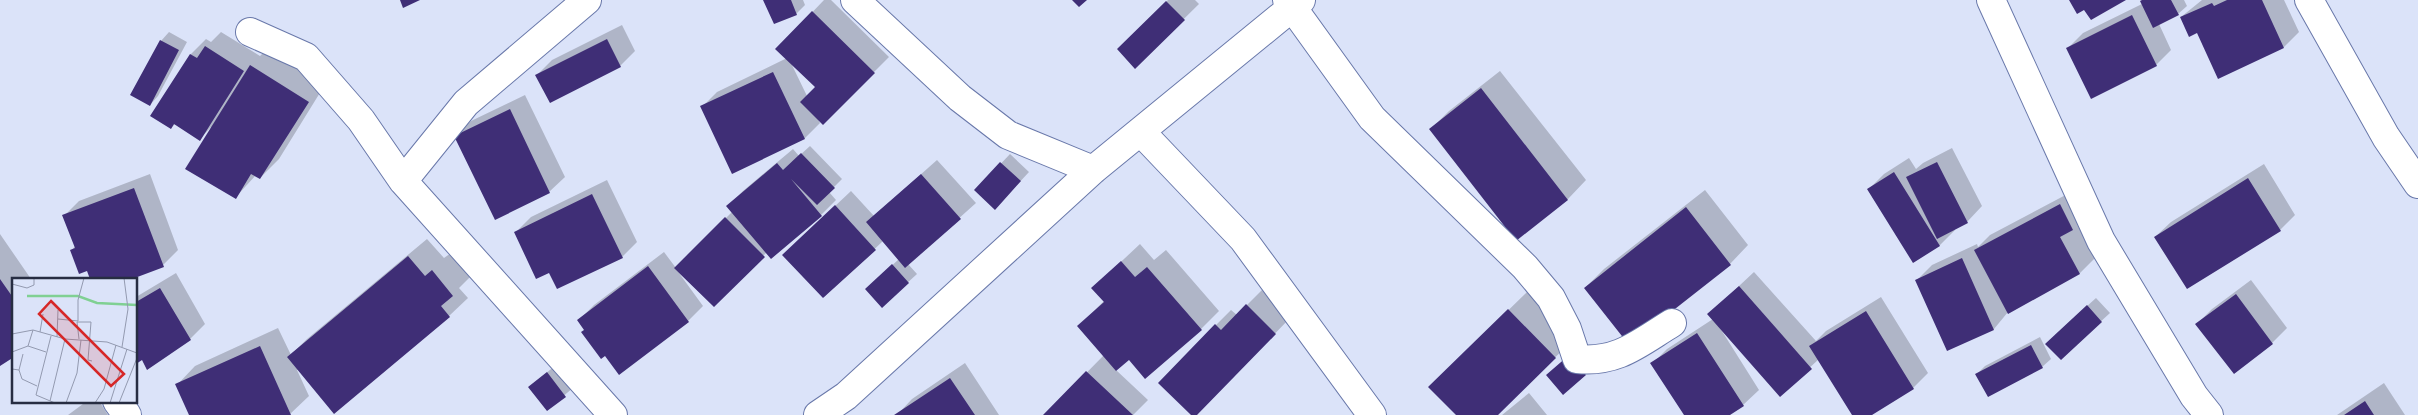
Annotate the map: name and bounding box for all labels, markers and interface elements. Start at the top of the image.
inset map [12,278,138,402]

